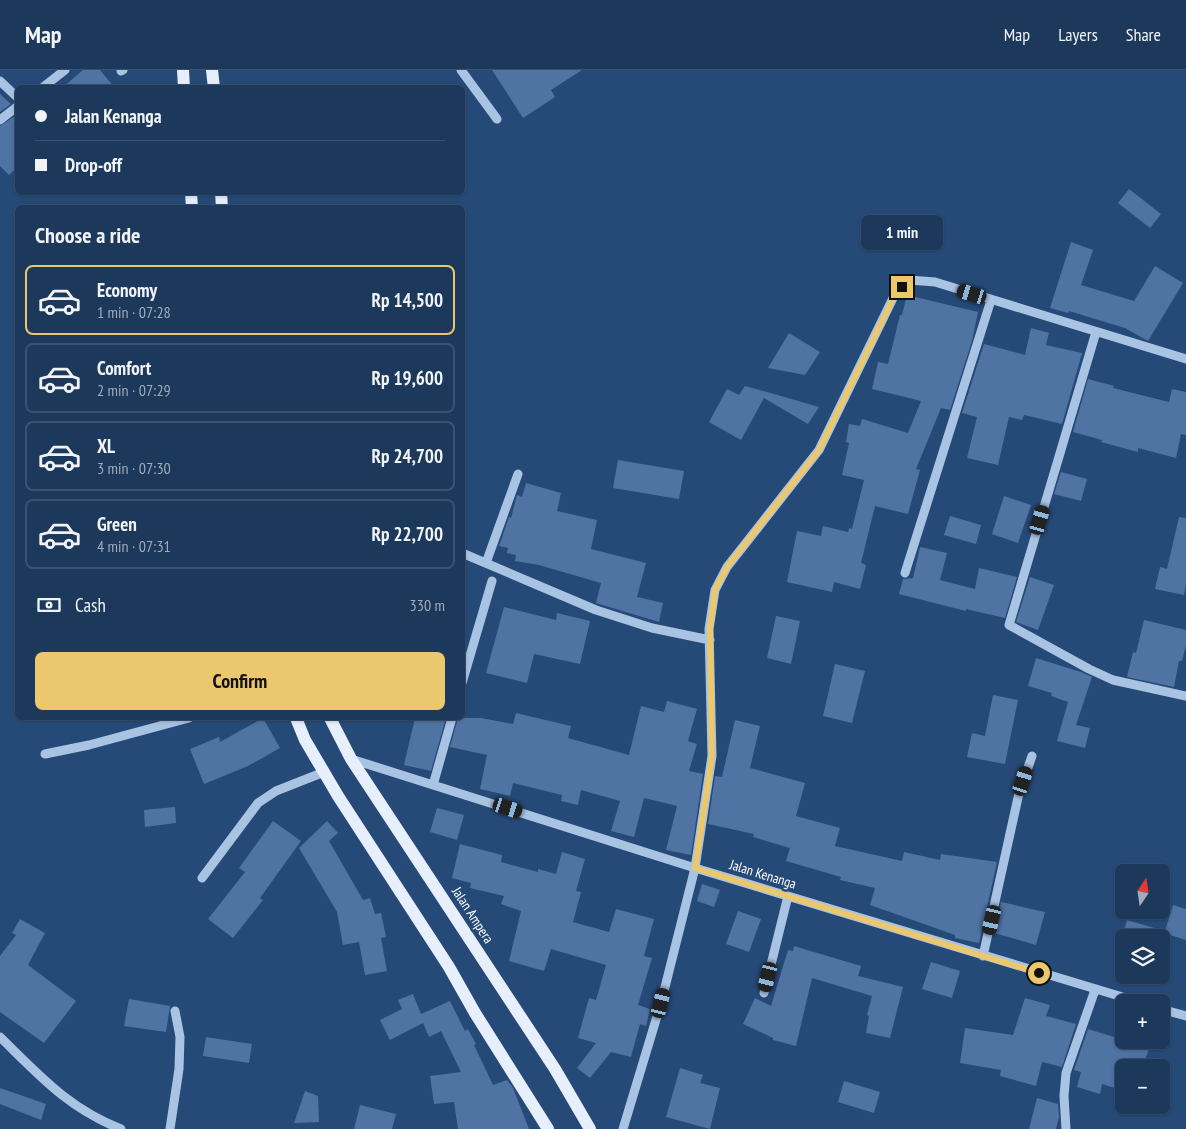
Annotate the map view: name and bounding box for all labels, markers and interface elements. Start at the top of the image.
text: Map [25,19,62,50]
text: Map [1004,23,1030,46]
text: Layers [1058,23,1098,46]
text: Share [1126,23,1161,46]
text: Jalan Kenanga [65,104,162,128]
text: Drop-off [65,153,122,177]
callout: 1 min [861,214,943,250]
text: Choose a ride [35,221,140,249]
text: 1 min [886,222,918,242]
route end [891,276,913,298]
icon: car [37,278,82,323]
text: Economy [97,278,157,302]
car [955,282,988,306]
text: Rp 14,500 [372,288,443,312]
text: 1 min · 07:28 [97,302,171,322]
icon: car [37,356,82,401]
text: Comfort [97,356,151,380]
text: Rp 19,600 [372,366,443,390]
text: 2 min · 07:29 [97,380,171,400]
icon: car [37,434,82,479]
text: XL [97,434,115,458]
text: Rp 24,700 [372,444,443,468]
text: 3 min · 07:30 [97,458,171,478]
car [1028,504,1051,536]
icon: car [37,512,82,557]
text: Green [97,512,137,536]
text: Rp 22,700 [372,522,443,546]
text: 4 min · 07:31 [97,536,171,556]
icon: cash [35,591,63,619]
text: Cash [75,593,106,617]
text: 330 m [410,595,445,615]
button: Confirm [35,652,445,710]
car [1011,764,1034,798]
car [491,796,524,820]
street label: Jalan Kenanga [727,855,798,893]
north arrow [1115,864,1170,919]
map controls [1115,864,1170,1114]
street label: Jalan Ampera [448,883,498,947]
car [981,904,1002,936]
button: layers [1115,929,1170,984]
car [757,961,778,993]
route start [1028,962,1050,984]
car [650,987,671,1019]
button: + [1115,994,1170,1049]
button: − [1115,1059,1170,1114]

